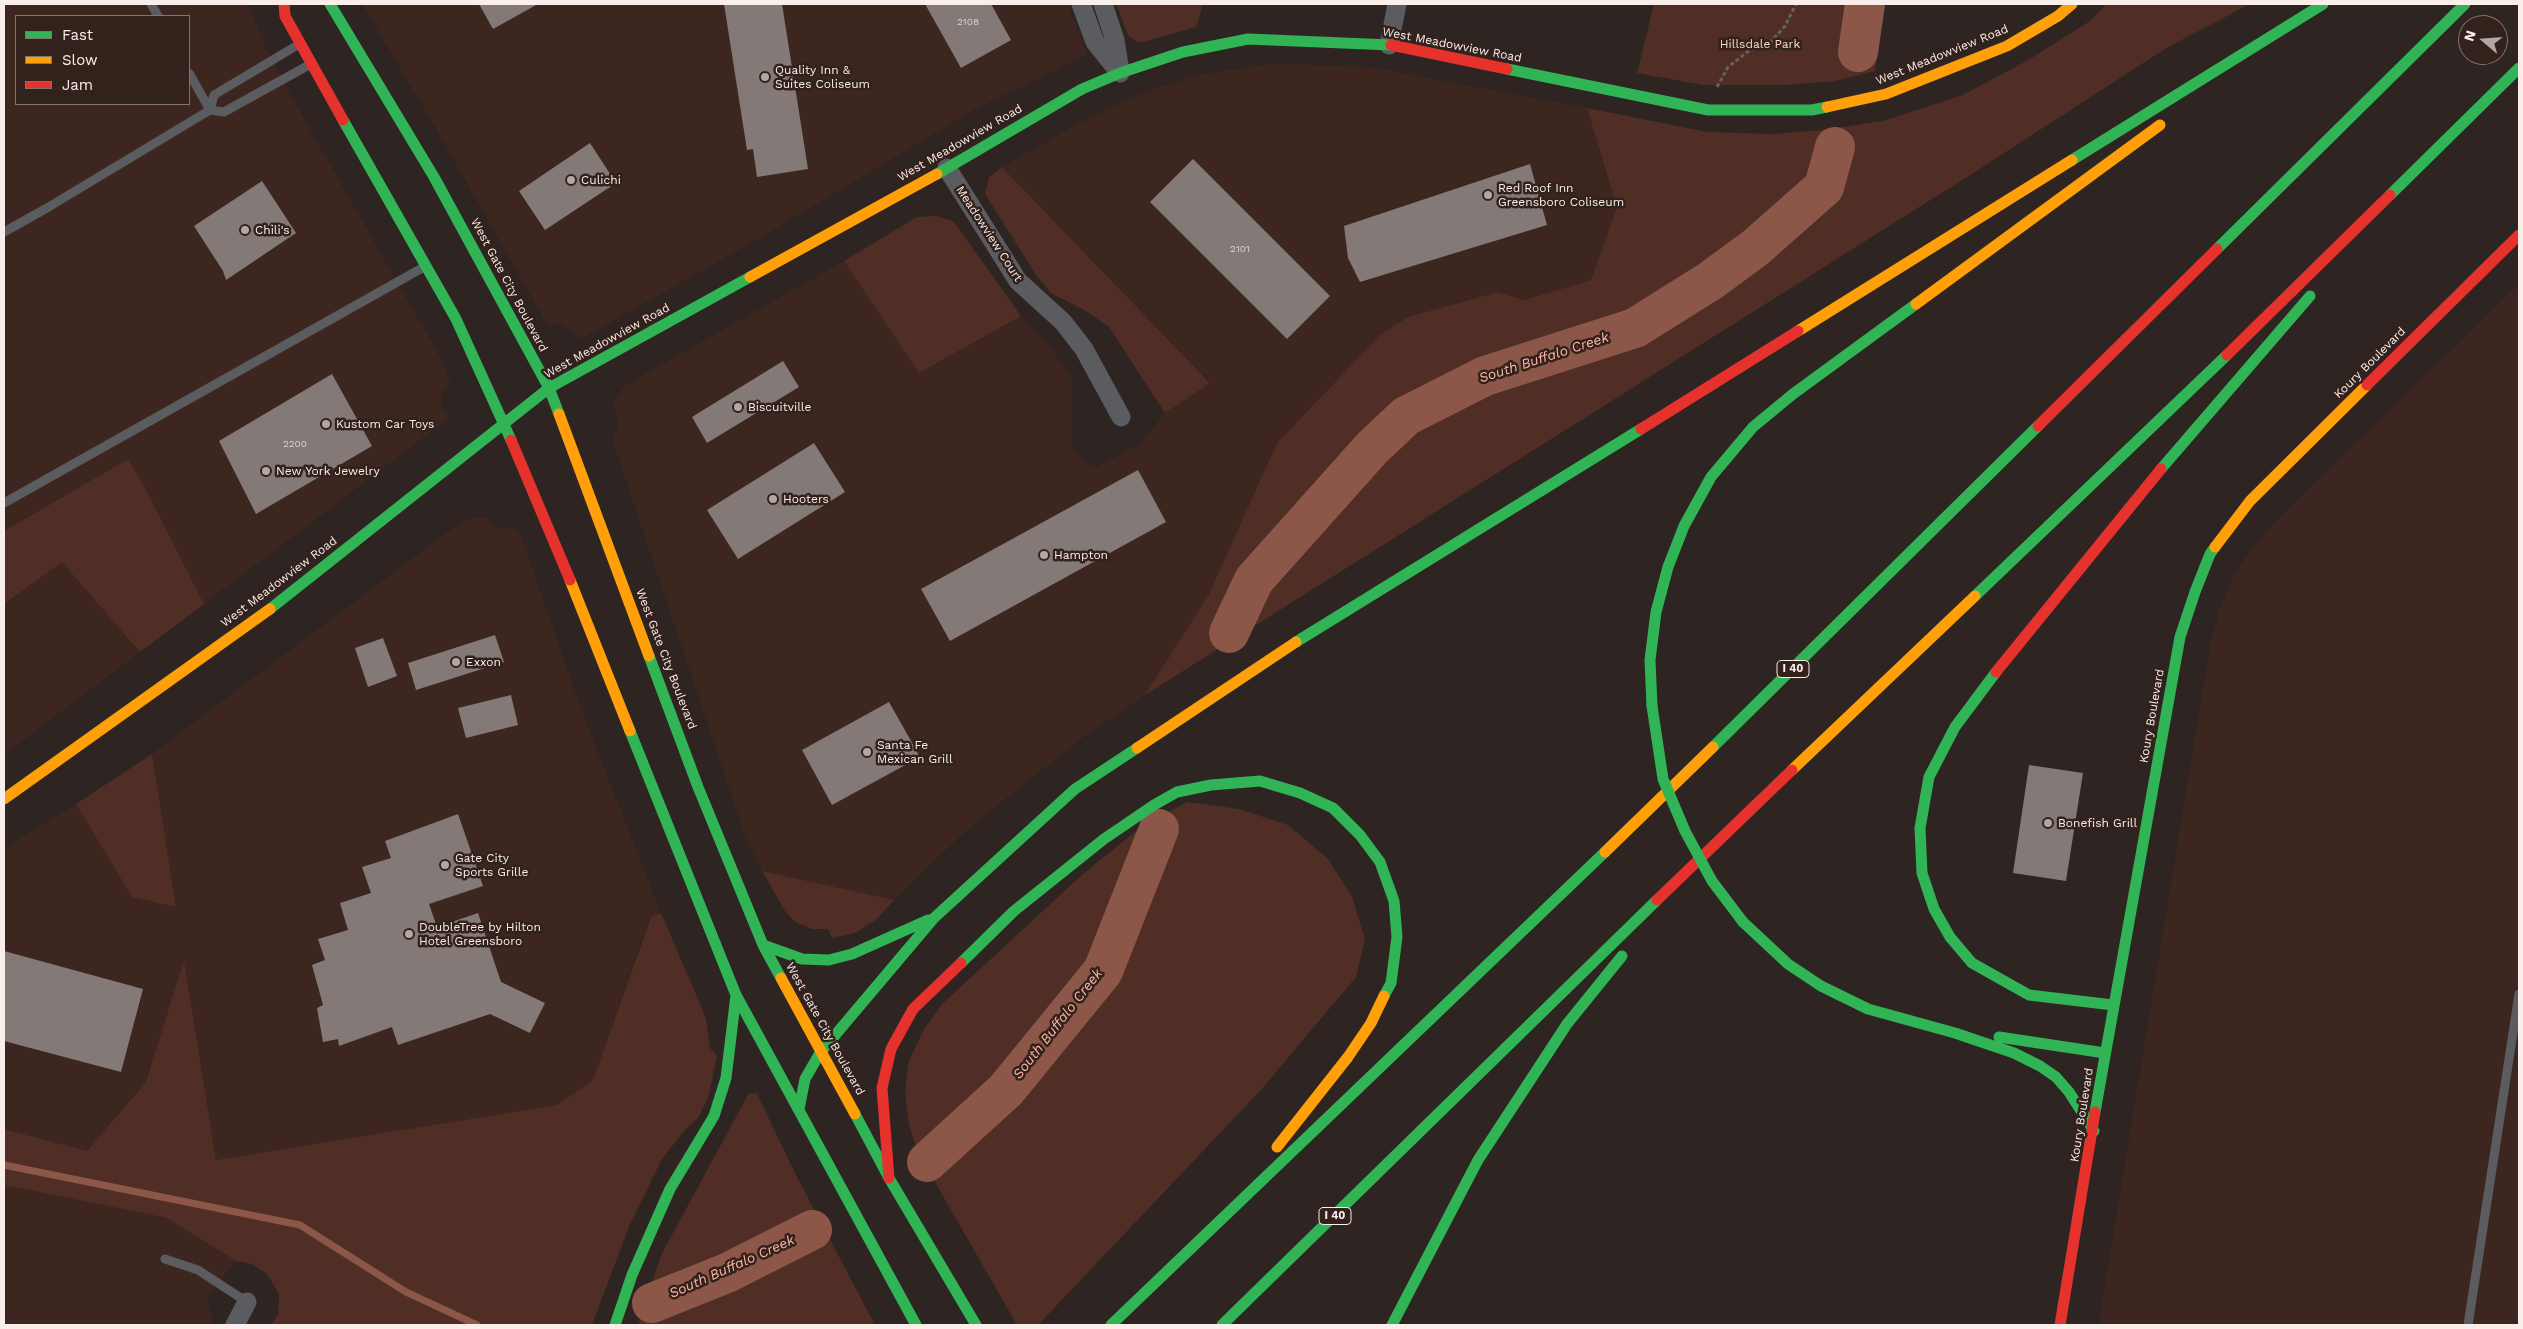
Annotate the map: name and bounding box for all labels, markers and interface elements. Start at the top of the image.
legend [15,15,190,105]
north arrow [2458,15,2508,65]
house number: 2108 [957,16,979,28]
street label: West Meadowview Road [1874,22,2010,88]
street label: West Meadowview Road [1381,24,1523,66]
text: Fast [62,26,93,44]
text: N [2460,28,2479,43]
park label: Hillsdale Park [1720,37,1800,51]
text: Slow [62,51,98,69]
place label: Quality Inn & Suites Coliseum [775,63,870,91]
marker: Quality Inn & Suites Coliseum [759,71,771,83]
text: Jam [62,76,93,94]
street label: West Meadowview Road [895,101,1025,185]
place label: Culichi [581,173,621,187]
marker: Culichi [565,174,577,186]
place label: Red Roof Inn Greensboro Coliseum [1498,181,1624,209]
street label: Meadowview Court [953,183,1025,285]
marker: Red Roof Inn Greensboro Coliseum [1482,189,1494,201]
street label: West Gate City Boulevard [468,216,550,354]
place label: Chili's [255,223,290,237]
marker: Chili's [239,224,251,236]
house number: 2101 [1230,243,1250,255]
street label: West Meadowview Road [542,300,672,382]
street label: Koury Boulevard [2331,324,2409,402]
water label: South Buffalo Creek [1477,329,1611,387]
place label: Biscuitville [748,400,811,414]
marker: Biscuitville [732,401,744,413]
place label: Kustom Car Toys [336,417,434,431]
marker: Kustom Car Toys [320,418,332,430]
house number: 2200 [283,438,307,450]
place label: New York Jewelry [276,464,380,478]
marker: New York Jewelry [260,465,272,477]
place label: Hooters [783,492,829,506]
marker: Hooters [767,493,779,505]
street label: West Meadowview Road [218,534,340,630]
place label: Hampton [1054,548,1108,562]
marker: Hampton [1038,549,1050,561]
street label: West Gate City Boulevard [632,587,700,731]
place label: Exxon [466,655,501,669]
marker: Exxon [450,656,462,668]
road number: I 40 [1777,661,1809,678]
street label: Koury Boulevard [2137,668,2167,764]
place label: Santa Fe Mexican Grill [877,738,953,766]
marker: Santa Fe Mexican Grill [861,746,873,758]
place label: Bonefish Grill [2058,816,2137,830]
marker: Bonefish Grill [2042,817,2054,829]
place label: Gate City Sports Grille [455,851,528,879]
marker: Gate City Sports Grille [439,859,451,871]
place label: DoubleTree by Hilton Hotel Greensboro [419,920,541,948]
marker: DoubleTree by Hilton Hotel Greensboro [403,928,415,940]
street label: West Gate City Boulevard [782,960,868,1098]
water label: South Buffalo Creek [1010,965,1106,1083]
street label: Koury Boulevard [2067,1067,2097,1163]
road number: I 40 [1319,1208,1351,1224]
water label: South Buffalo Creek [667,1232,797,1302]

